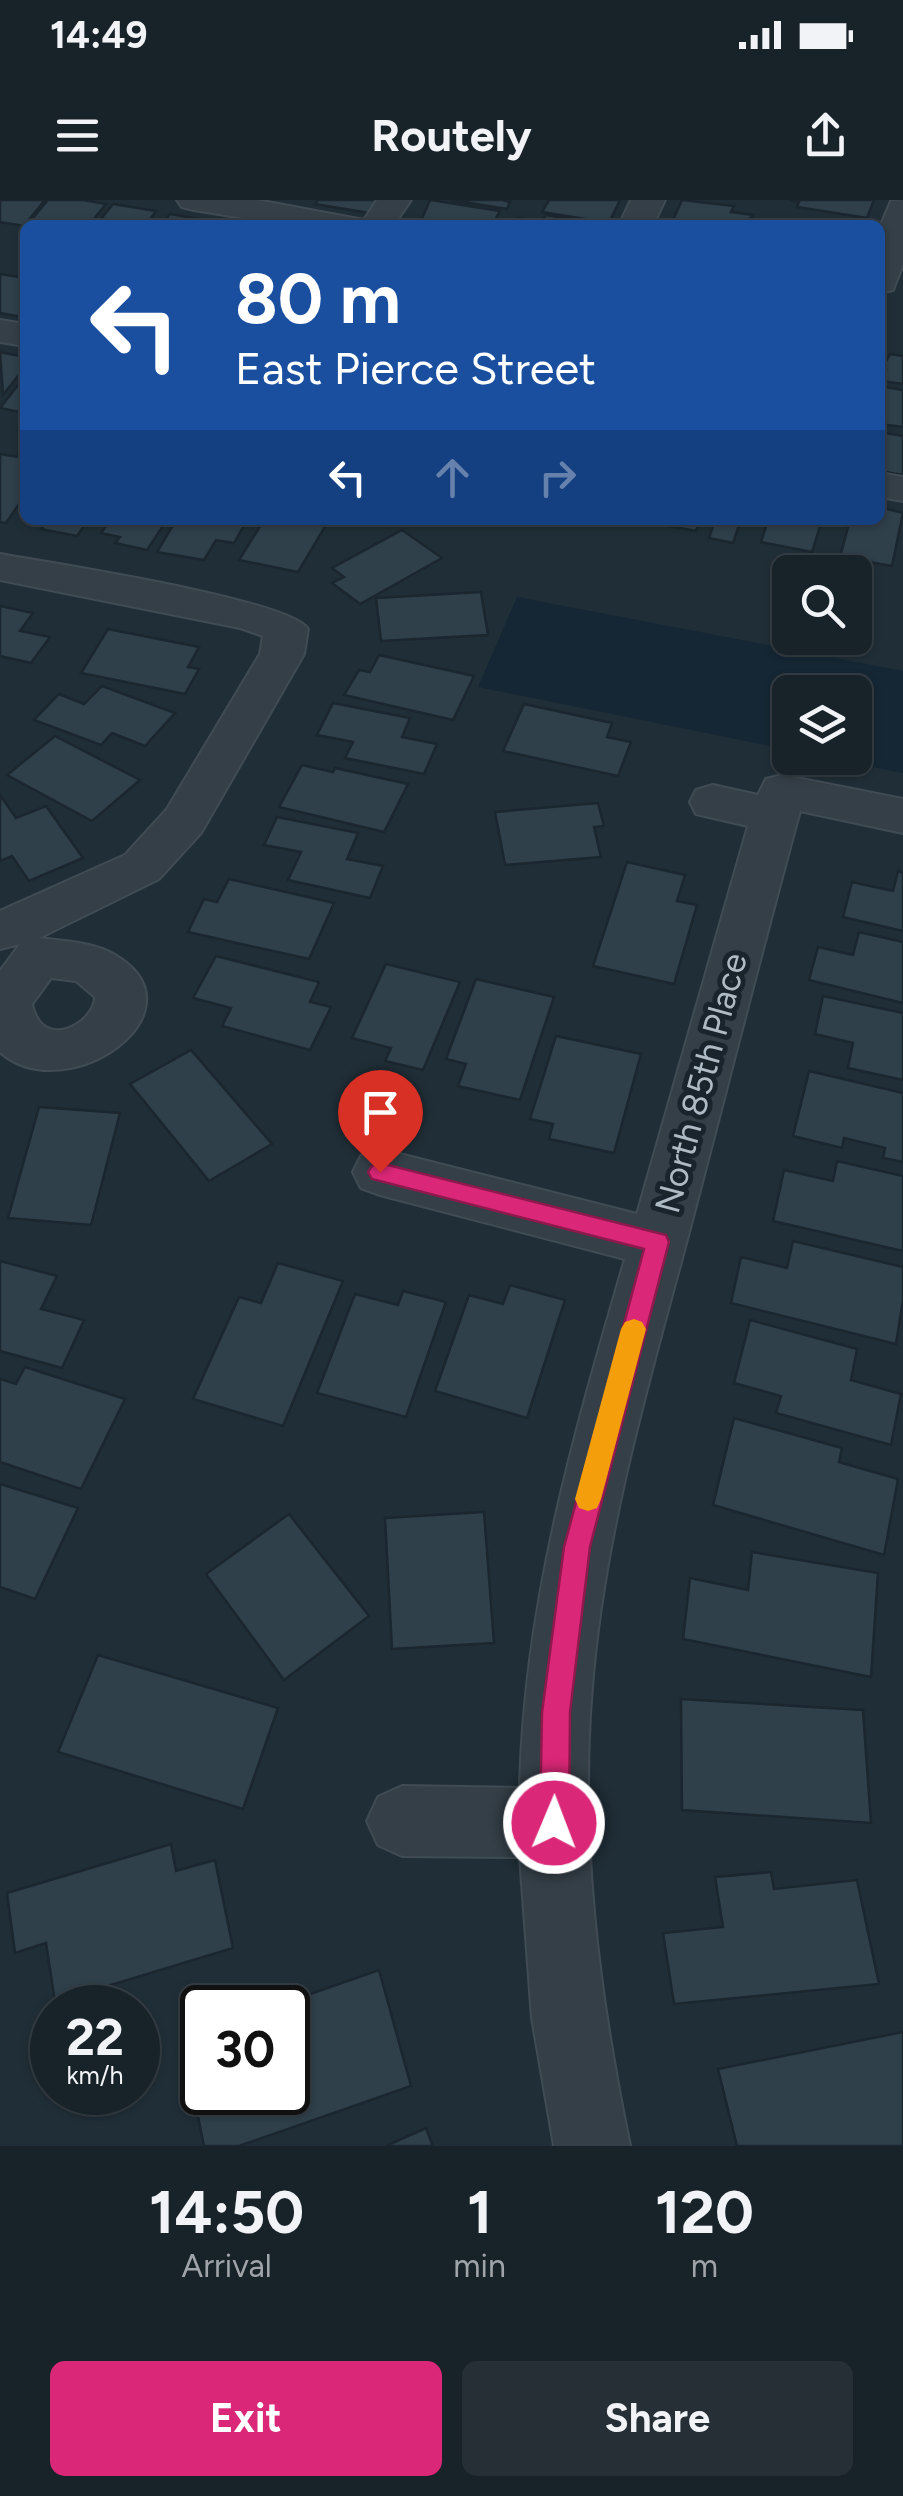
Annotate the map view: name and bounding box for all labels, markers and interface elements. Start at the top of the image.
text: 14:49 [50,12,148,58]
icon: menu [50,108,105,163]
text: Routely [371,108,532,162]
icon: share [798,108,853,163]
text: 80 m [235,256,401,341]
icon: left [70,260,200,390]
text: East Pierce Street [235,341,596,395]
icon: left [320,450,375,505]
icon: ahead [425,450,480,505]
icon: right [530,450,585,505]
map controls [772,555,872,775]
button: search [772,555,872,655]
button: layers [772,675,872,775]
street label: North 85th Place [646,948,756,1218]
pin [338,1070,423,1173]
icon: arrive [353,1085,408,1140]
position arrow [502,1771,606,1875]
speed limit sign: 30 [180,1985,310,2115]
text: 22 [66,2007,124,2068]
text: km/h [66,2060,124,2090]
text: 14:50 [149,2176,304,2248]
text: 1 [467,2176,492,2248]
text: 120 [655,2176,754,2248]
text: Arrival [181,2247,272,2285]
text: min [453,2247,506,2285]
text: m [691,2247,718,2285]
button: Exit [50,2361,442,2476]
button: Share [462,2361,853,2476]

